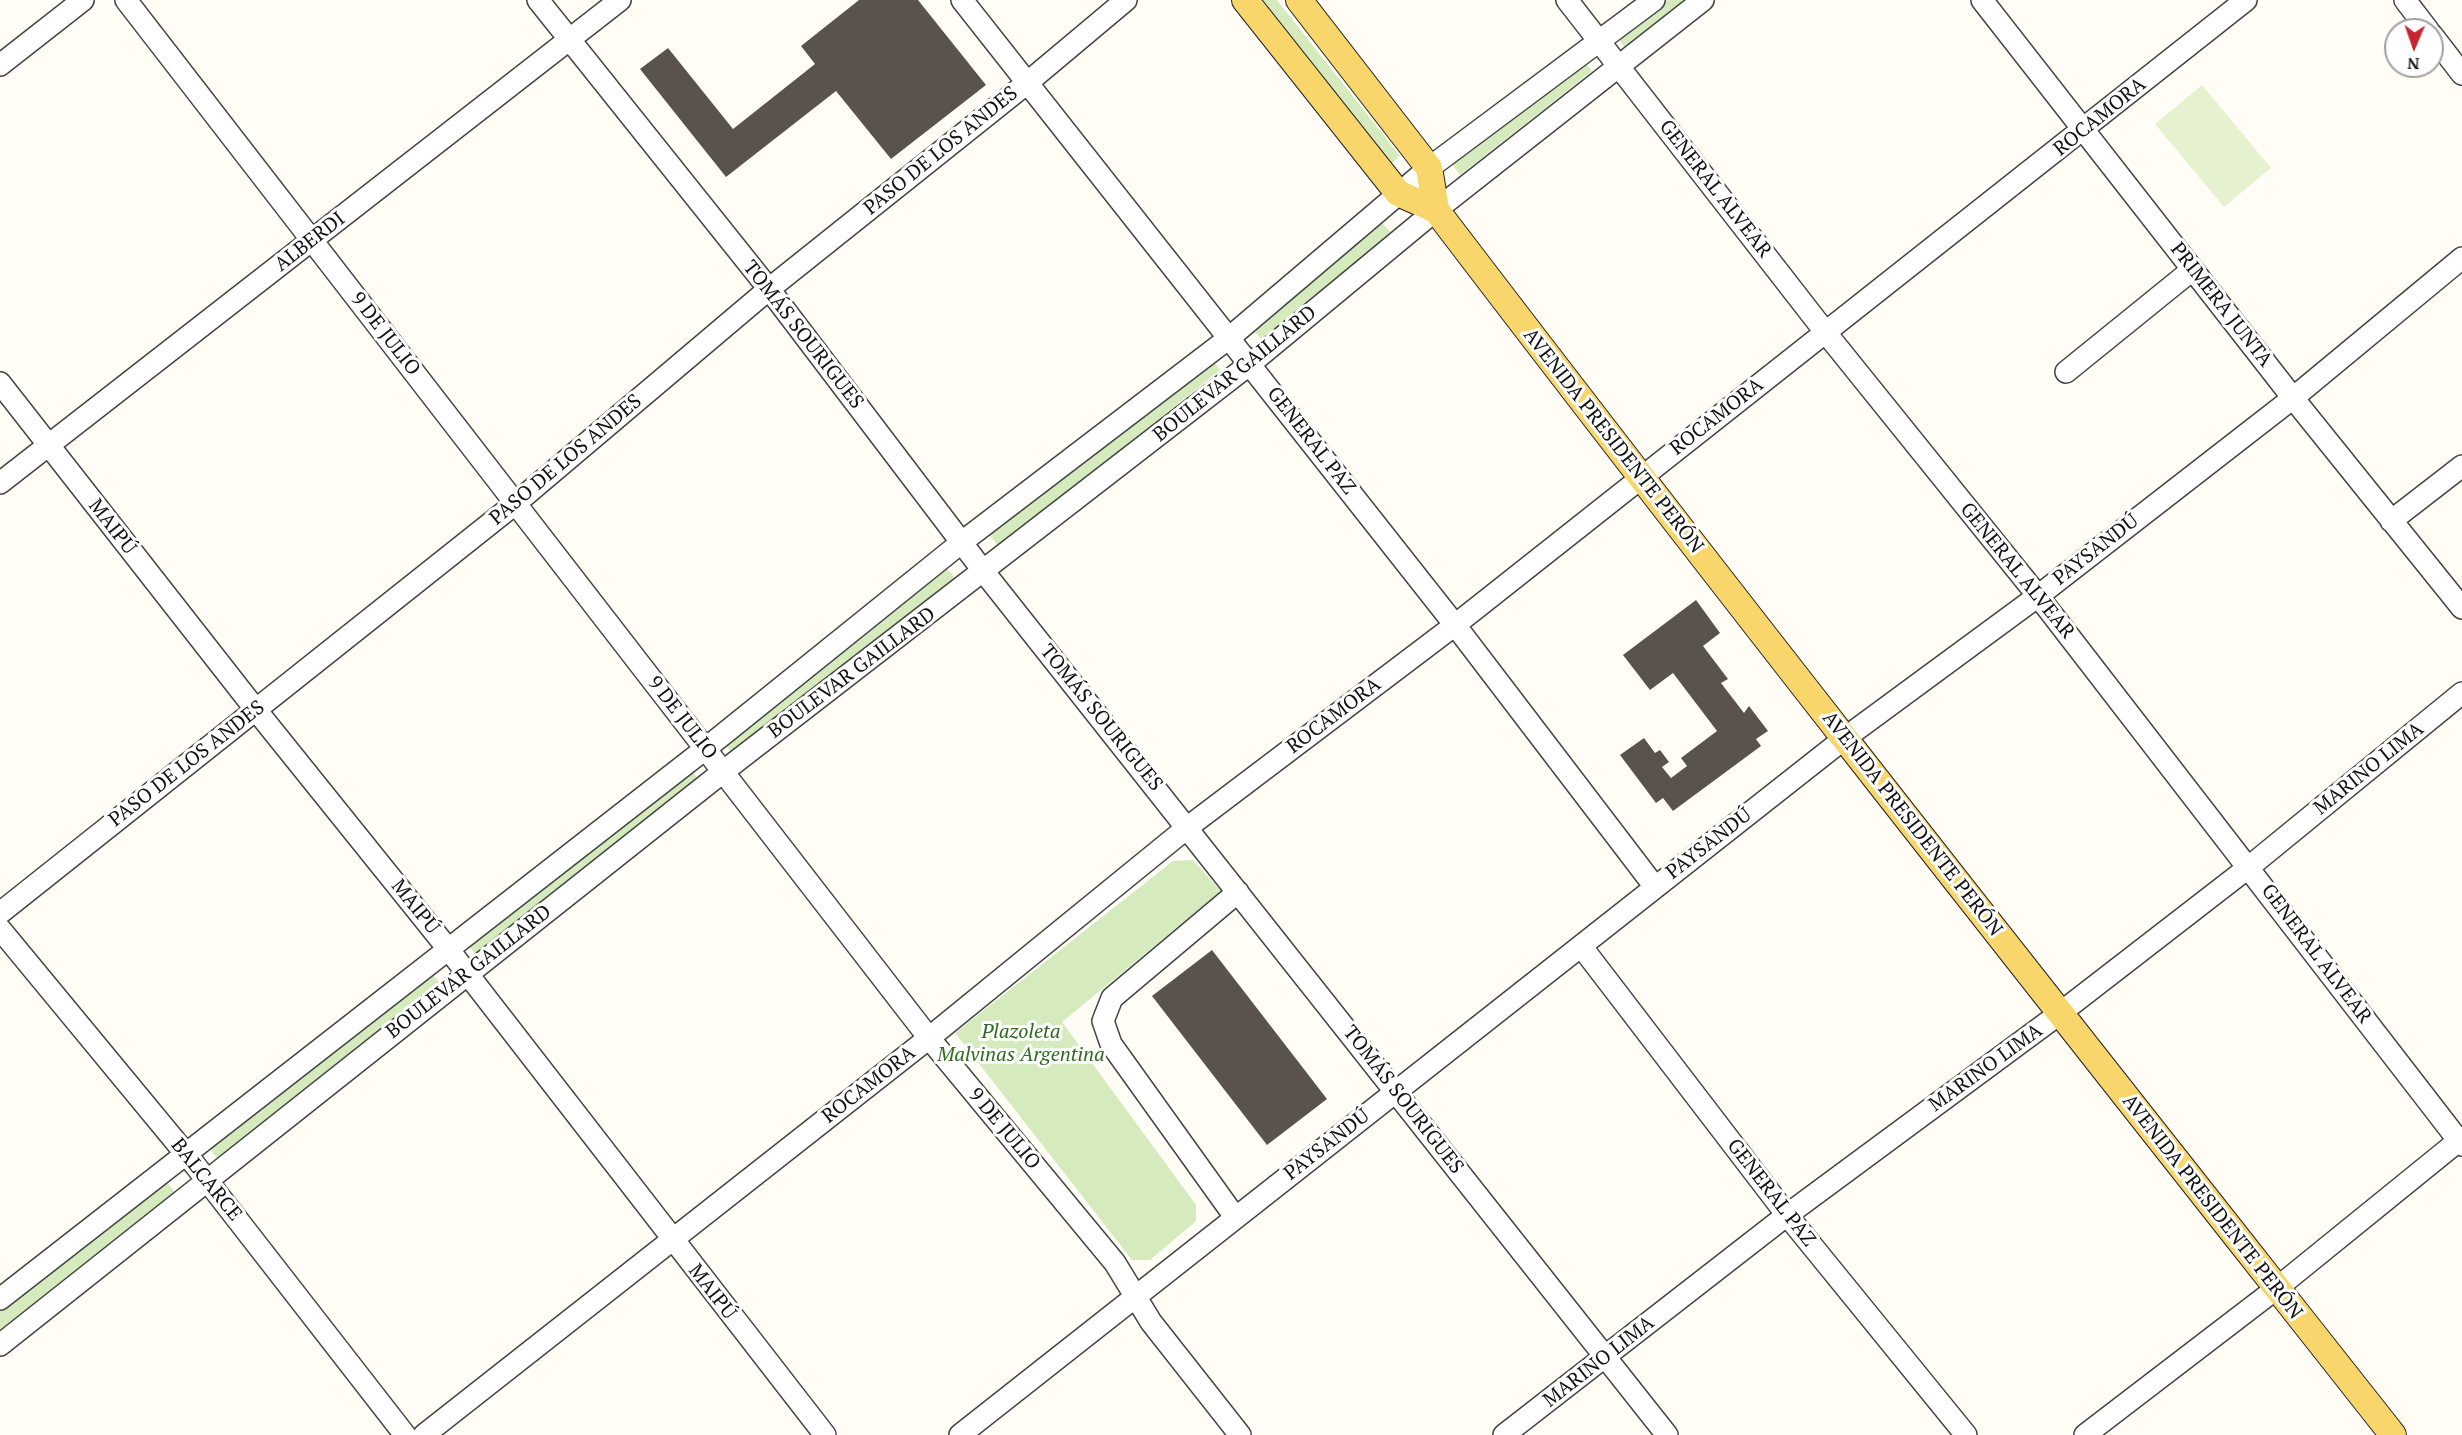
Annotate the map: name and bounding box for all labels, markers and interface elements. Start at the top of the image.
north arrow [2384,18,2444,78]
text: N [2407,53,2420,75]
street label: ROCAMORA [2049,73,2151,161]
street label: PASO DE LOS ANDES [859,82,1023,220]
street label: GENERAL ALVEAR [1654,115,1776,263]
street label: ALBERDI [270,207,350,277]
street label: PRIMERA JUNTA [2165,238,2277,372]
street label: TOMÁS SOURIGUES [738,256,868,414]
street label: 9 DE JULIO [345,288,425,380]
street label: BOULEVAR GAILLARD [1149,301,1321,447]
street label: AVENIDA PRESIDENTE PERÓN [1518,324,1708,558]
street label: ROCAMORA [1666,373,1768,461]
street label: GENERAL PAZ [1262,382,1360,500]
street label: PASO DE LOS ANDES [485,389,647,531]
street label: MAIPÚ [83,495,141,559]
street label: GENERAL ALVEAR [1955,498,2079,644]
street label: PAYSANDÚ [2049,509,2143,591]
street label: BOULEVAR GAILLARD [764,602,940,744]
street label: TOMÁS SOURIGUES [1035,640,1167,796]
street label: 9 DE JULIO [642,672,722,764]
street label: ROCAMORA [1282,673,1386,759]
street label: PASO DE LOS ANDES [104,696,270,832]
street label: AVENIDA PRESIDENTE PERÓN [1817,707,2007,941]
street label: MARINO LIMA [2309,717,2429,821]
street label: PAYSANDÚ [1662,803,1756,885]
street label: MAIPÚ [386,875,444,939]
street label: GENERAL ALVEAR [2256,880,2376,1028]
street label: BOULEVAR GAILLARD [382,900,556,1044]
street label: MARINO LIMA [1925,1019,2047,1117]
park label: Plazoleta Malvinas Argentina [937,1020,1105,1067]
street label: TOMÁS SOURIGUES [1338,1021,1468,1179]
street label: ROCAMORA [818,1041,920,1129]
street label: 9 DE JULIO [963,1083,1045,1175]
street label: AVENIDA PRESIDENTE PERÓN [2117,1090,2307,1324]
street label: PAYSANDÚ [1280,1104,1374,1186]
street label: BALCARCE [165,1134,247,1226]
street label: GENERAL PAZ [1722,1134,1820,1252]
street label: MAIPÚ [683,1260,741,1324]
street label: MARINO LIMA [1539,1311,1659,1413]

